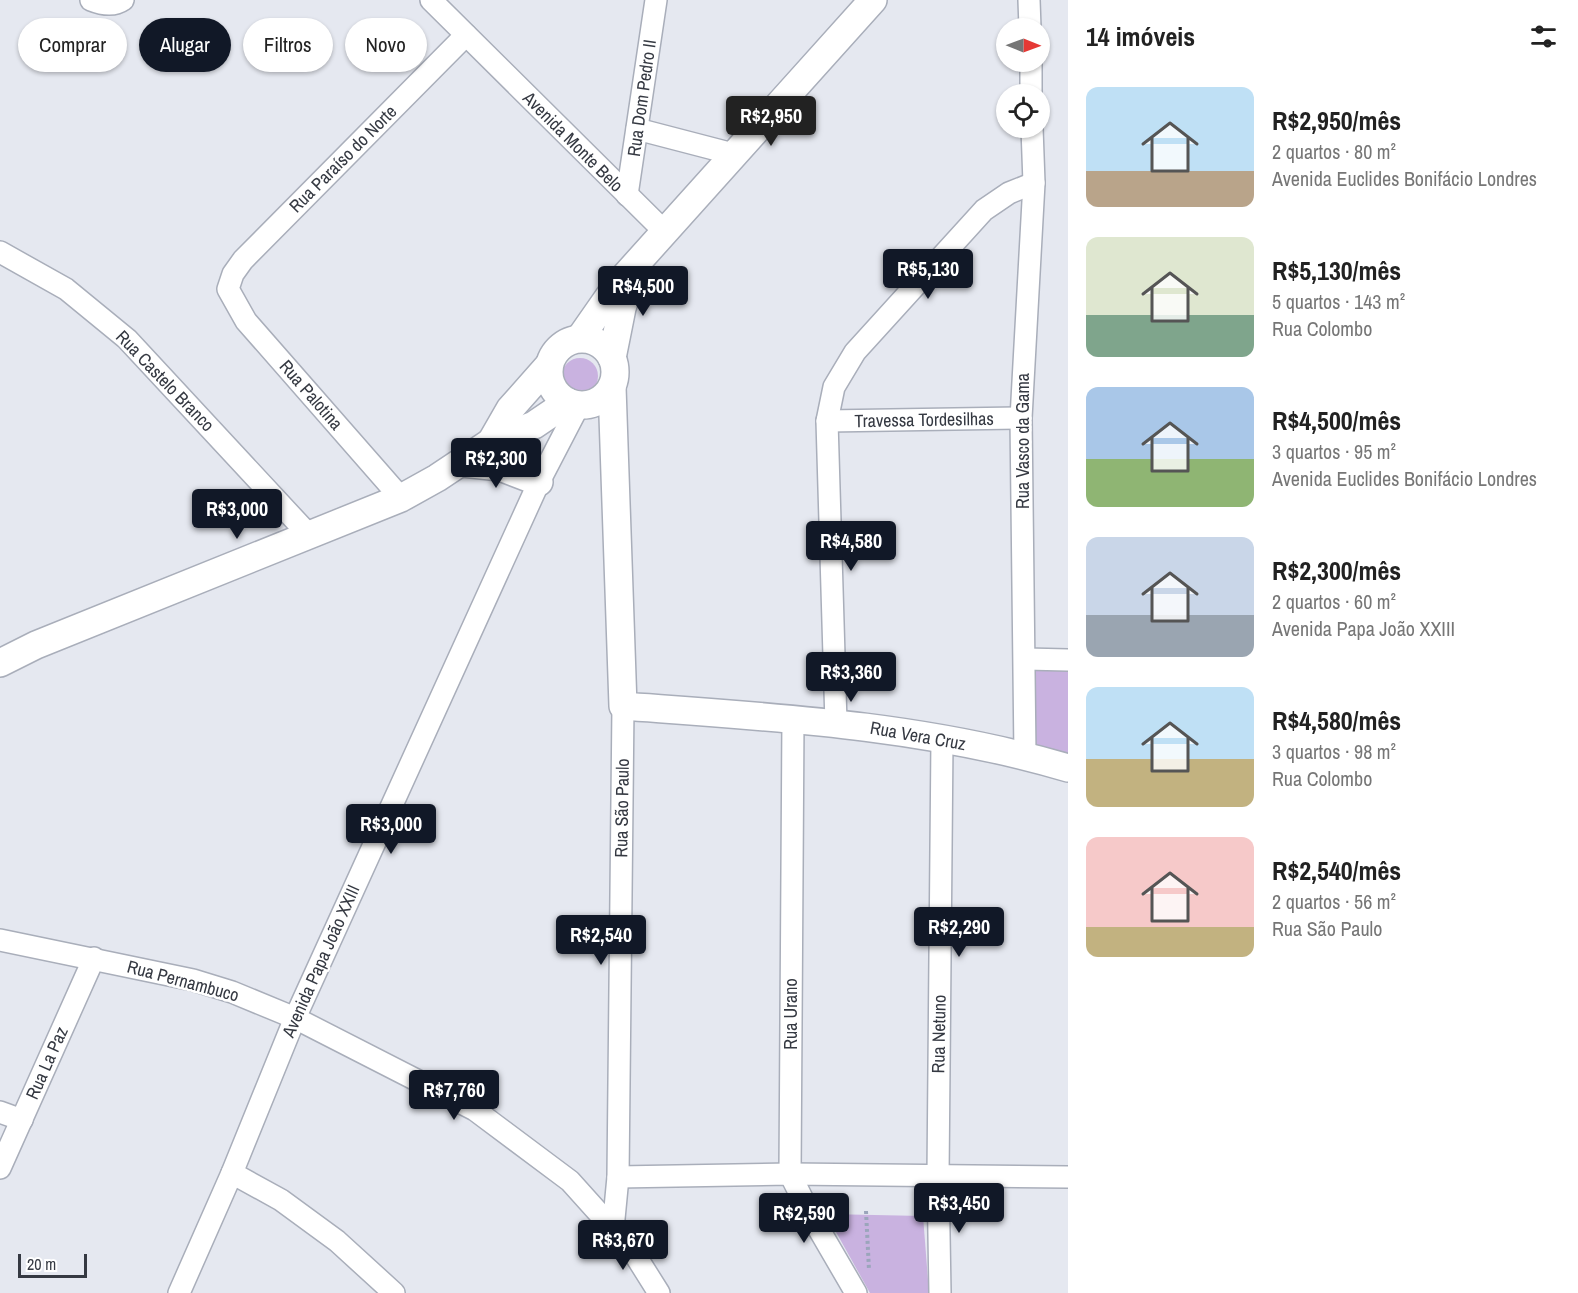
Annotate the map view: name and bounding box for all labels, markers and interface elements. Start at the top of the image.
chip: Comprar [18,18,127,72]
chip: Alugar [139,18,231,72]
chip: Filtros [243,18,333,72]
chip: Novo [345,18,427,72]
north arrow [996,18,1050,72]
map controls [996,18,1050,138]
text: 14 imóveis [1086,19,1195,54]
icon: filters [1527,20,1560,53]
street label: Rua Dom Pedro II [621,38,662,158]
button: locate [996,84,1050,138]
street label: Avenida Monte Belo [517,85,629,197]
pin: R$2,950 [716,96,826,147]
street label: Rua Paraíso do Norte [283,99,402,218]
text: R$2,950 [740,102,802,129]
text: R$2,950/mês [1272,103,1401,138]
icon: home [1134,111,1206,183]
text: 2 quartos · 80 m² [1272,138,1396,165]
text: Avenida Euclides Bonifácio Londres [1272,165,1537,192]
pin: R$5,130 [873,249,983,300]
text: R$5,130/mês [1272,253,1401,288]
text: R$5,130 [897,255,959,282]
icon: home [1134,261,1206,333]
pin: R$4,500 [588,266,698,317]
text: R$4,500 [612,272,674,299]
text: 5 quartos · 143 m² [1272,288,1405,315]
text: Rua Colombo [1272,315,1372,342]
street label: Rua Castelo Branco [110,324,220,437]
street label: Rua Palotina [274,354,349,435]
street label: Rua Vasco da Gama [1010,373,1035,509]
text: R$4,500/mês [1272,403,1401,438]
street label: Travessa Tordesilhas [854,406,994,433]
icon: home [1134,411,1206,483]
pin: R$2,300 [441,438,551,489]
text: 3 quartos · 95 m² [1272,438,1396,465]
text: R$2,300 [465,444,527,471]
text: Avenida Euclides Bonifácio Londres [1272,465,1537,492]
pin: R$3,000 [182,489,292,540]
text: R$3,000 [206,495,268,522]
pin: R$4,580 [796,521,906,572]
text: R$4,580 [820,527,882,554]
text: R$2,300/mês [1272,553,1401,588]
icon: home [1134,561,1206,633]
text: 2 quartos · 60 m² [1272,588,1396,615]
text: Avenida Papa João XXIII [1272,615,1455,642]
pin: R$3,360 [796,652,906,703]
text: R$3,360 [820,658,882,685]
text: R$4,580/mês [1272,703,1401,738]
icon: home [1134,711,1206,783]
street label: Rua Vera Cruz [868,715,968,756]
text: 3 quartos · 98 m² [1272,738,1396,765]
street label: Rua São Paulo [608,758,635,858]
text: Rua Colombo [1272,765,1372,792]
pin: R$3,000 [336,804,446,855]
text: R$3,000 [360,810,422,837]
text: R$2,540/mês [1272,853,1401,888]
icon: home [1134,861,1206,933]
street label: Avenida Papa João XXIII [275,880,365,1042]
text: 2 quartos · 56 m² [1272,888,1396,915]
pin: R$2,290 [904,907,1014,958]
text: R$2,290 [928,913,990,940]
pin: R$2,540 [546,915,656,966]
text: Rua São Paulo [1272,915,1382,942]
text: R$2,540 [570,921,632,948]
street label: Rua Pernambuco [124,954,242,1007]
street label: Rua Urano [778,978,803,1050]
street label: Rua Netuno [925,994,952,1074]
street label: Rua La Paz [19,1022,74,1103]
pin: R$7,760 [399,1070,509,1121]
text: R$7,760 [423,1076,485,1103]
pin: R$3,450 [904,1183,1014,1234]
text: R$3,450 [928,1189,990,1216]
pin: R$2,590 [749,1193,859,1244]
text: R$2,590 [773,1199,835,1226]
pin: R$3,670 [568,1220,678,1271]
text: R$3,670 [592,1226,654,1253]
scale bar [18,1251,87,1278]
text: 20 m [27,1253,56,1275]

